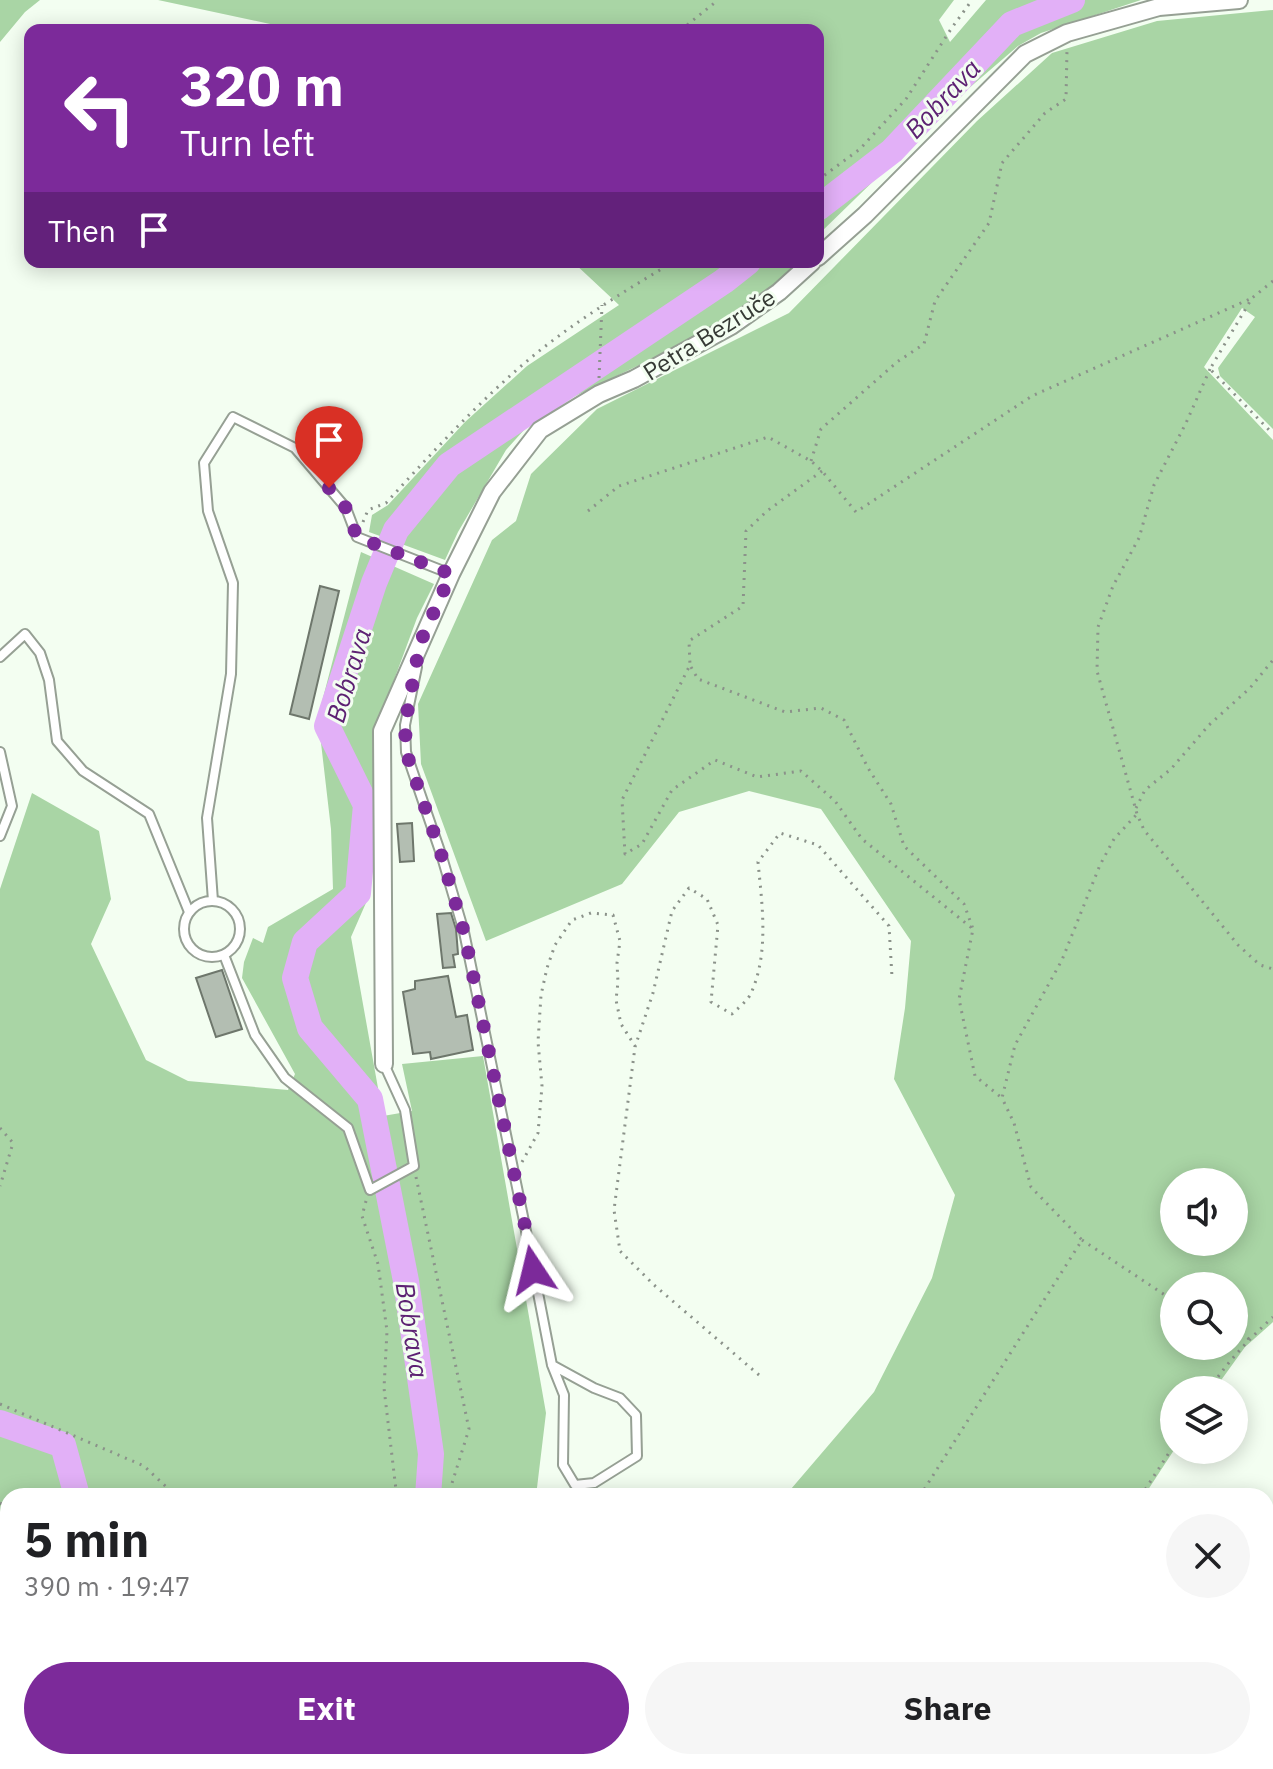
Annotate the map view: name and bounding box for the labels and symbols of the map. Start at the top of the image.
water label: Bobrava [896,51,988,145]
street label: Petra Bezruče [637,281,781,387]
pin [295,406,363,488]
water label: Bobrava [318,624,378,726]
position arrow [491,1228,575,1312]
water label: Bobrava [389,1279,437,1381]

